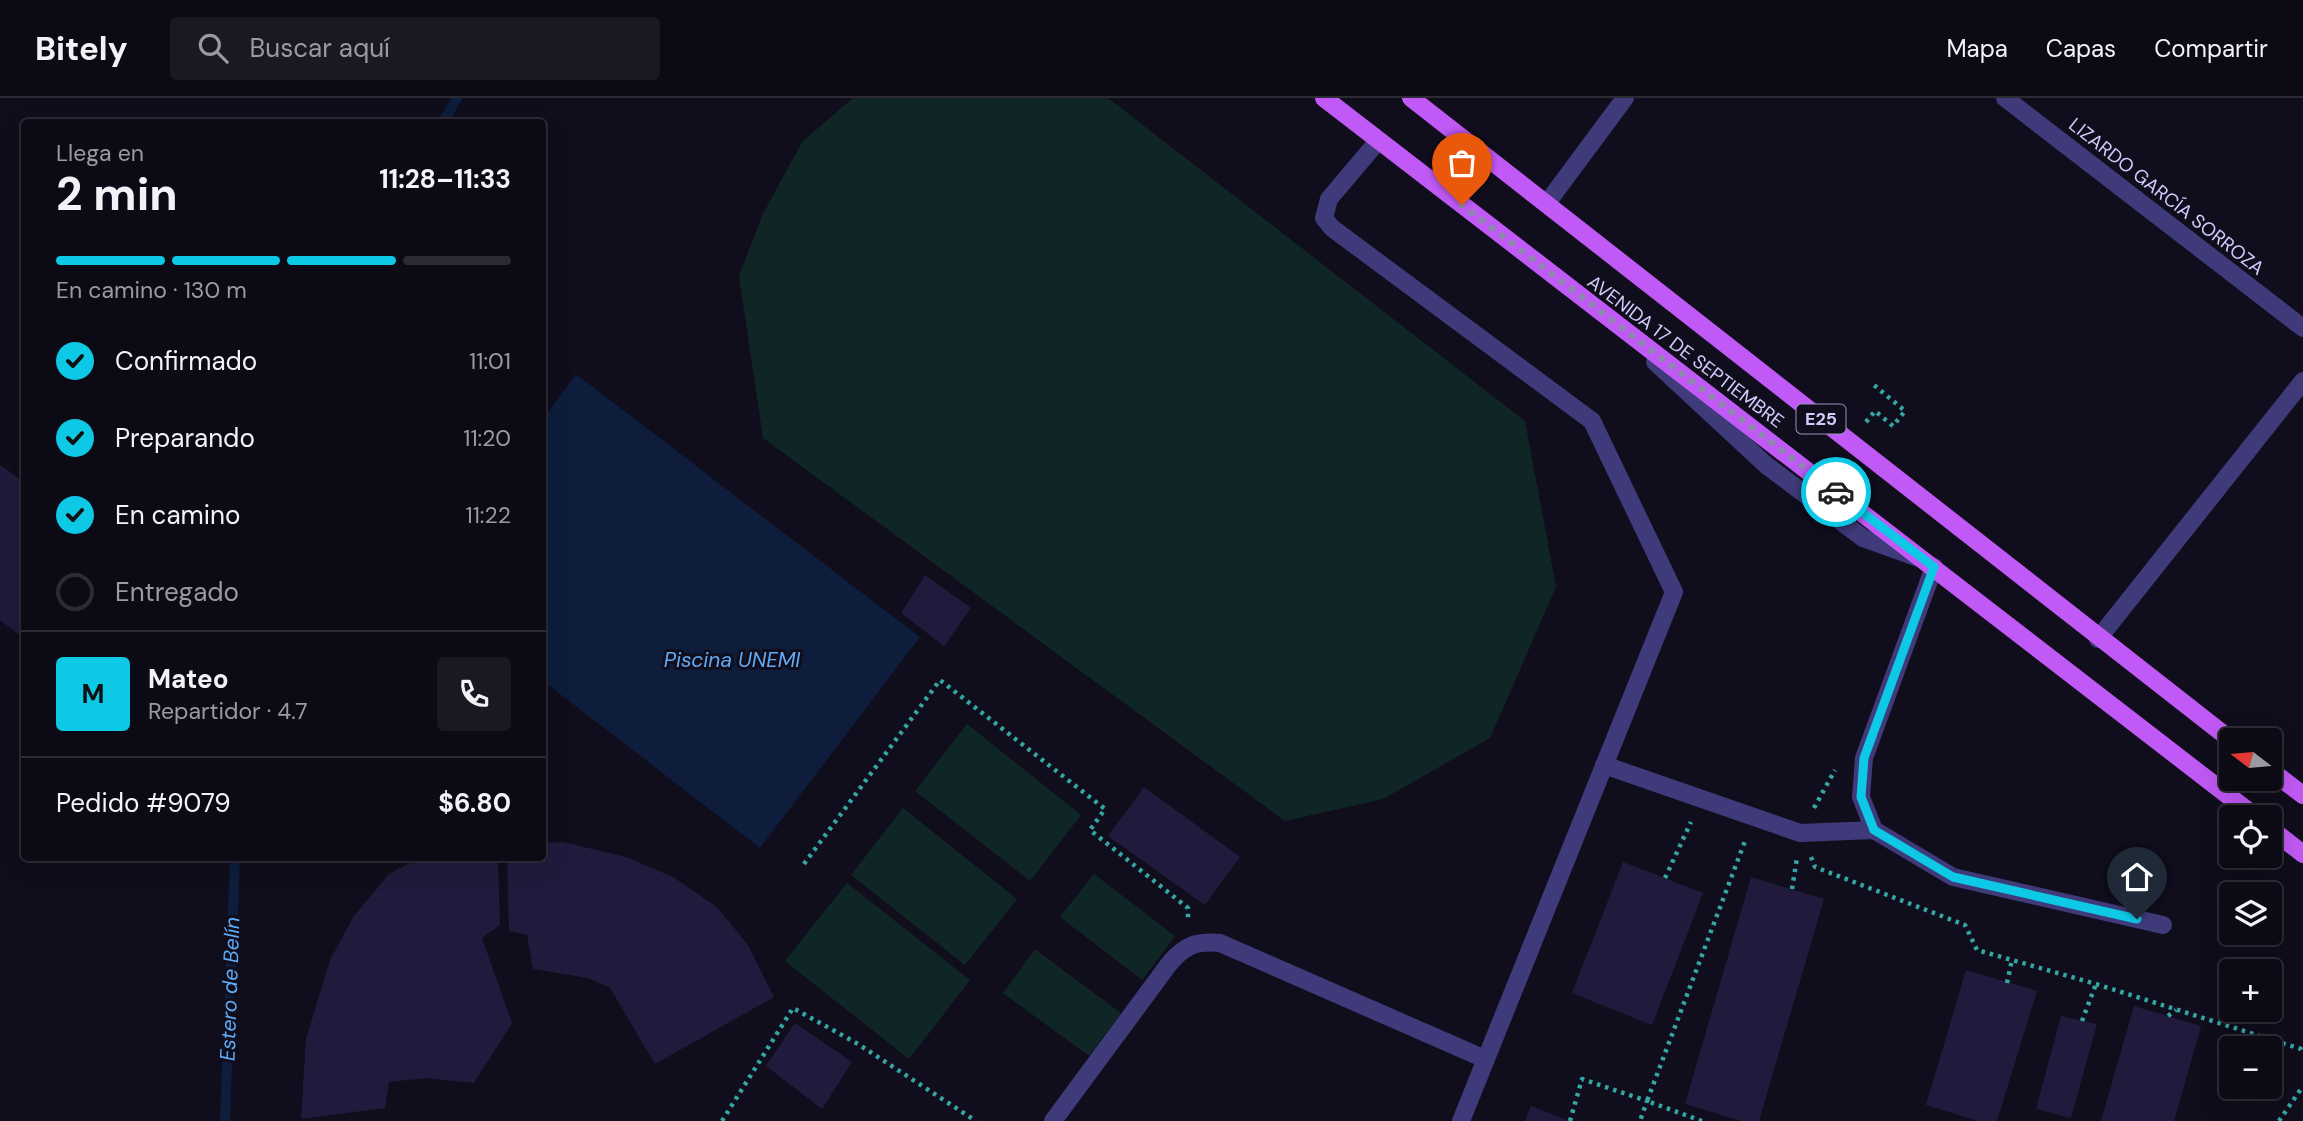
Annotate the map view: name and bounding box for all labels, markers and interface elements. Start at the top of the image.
search box [170,17,660,80]
text: Bitely [35,27,128,70]
icon: search [194,29,232,67]
text: Buscar aquí [250,31,390,65]
text: Mapa [1946,33,2008,64]
text: Capas [2046,33,2116,64]
text: Compartir [2154,33,2268,64]
street label: LIZARDO GARCÍA SORROZA [2064,112,2270,281]
pin [1432,133,1492,205]
text: Llega en [56,138,144,168]
icon: bag [1443,144,1481,182]
text: 11:28–11:33 [379,162,511,196]
text: 2 min [56,164,178,224]
street label: AVENIDA 17 DE SEPTIEMBRE [1582,269,1789,433]
text: En camino · 130 m [56,275,247,305]
icon: check [56,342,94,380]
text: Confirmado [115,344,257,378]
text: 11:01 [469,346,511,376]
road number: E25 [1797,404,1846,433]
icon: check [56,419,94,457]
text: Preparando [115,421,255,455]
text: 11:20 [463,423,511,453]
courier [1801,457,1871,527]
icon: car [1817,473,1855,511]
icon: check [56,496,94,534]
text: En camino [115,498,240,532]
text: 11:22 [466,500,511,530]
text: Entregado [115,575,239,609]
water label: Piscina UNEMI [664,646,800,674]
button: phone [437,657,511,731]
text: Mateo [148,662,229,696]
text: M [81,677,105,711]
text: Repartidor · 4.7 [148,696,307,726]
north arrow [2219,728,2282,791]
map controls [2219,728,2282,1099]
text: Pedido #9079 [56,786,230,820]
text: $6.80 [438,786,511,820]
button: locate [2219,805,2282,868]
pin [2107,847,2167,919]
icon: home [2118,858,2156,896]
button: layers [2219,882,2282,945]
water label: Estero de Belín [213,916,247,1062]
button: + [2219,959,2282,1022]
button: − [2219,1036,2282,1099]

